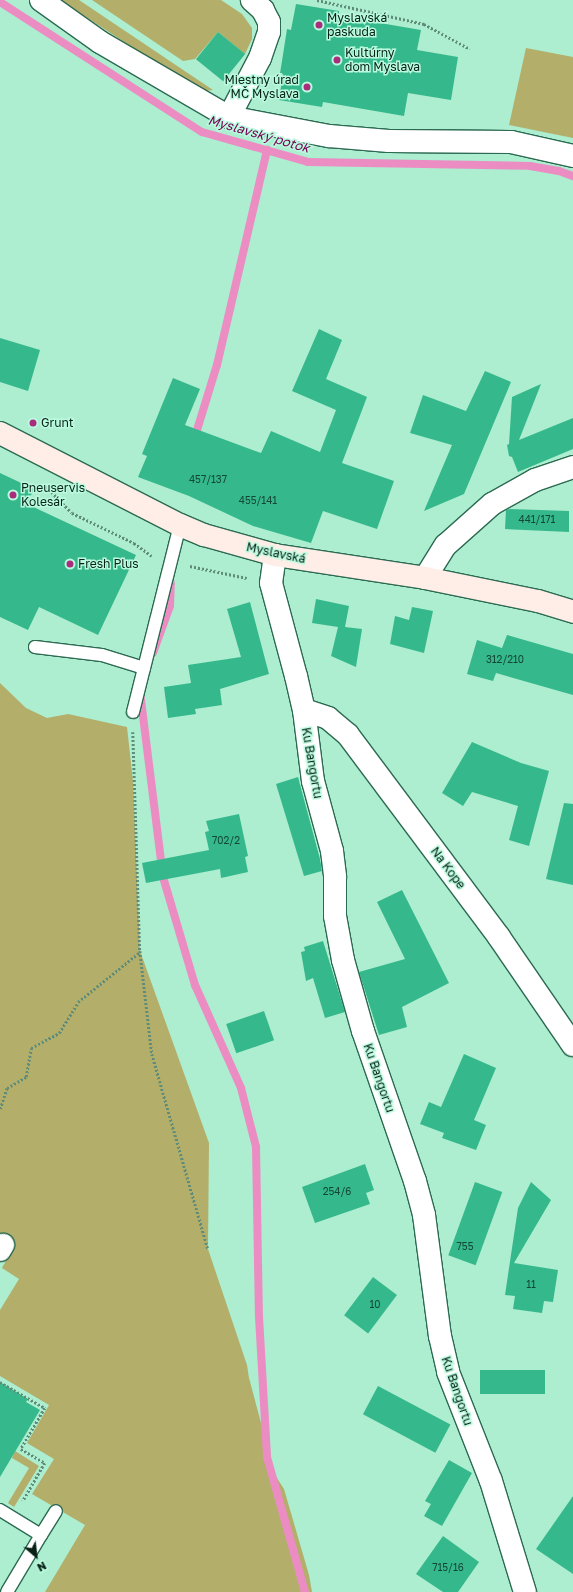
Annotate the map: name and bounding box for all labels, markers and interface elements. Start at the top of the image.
place label: Myslavská paskuda [327,11,387,39]
marker: Myslavská paskuda [314,20,324,30]
place label: Kultúrny dom Myslava [345,46,420,74]
marker: Kultúrny dom Myslava [332,55,342,65]
place label: Miestny úrad MČ Myslava [225,73,299,101]
marker: Miestny úrad MČ Myslava [302,82,312,92]
water label: Myslavský potok [206,112,312,156]
place label: Grunt [41,416,73,430]
marker: Grunt [28,418,38,428]
house number: 457/137 [189,474,227,486]
place label: Pneuservis Kolesár [21,481,85,509]
marker: Pneuservis Kolesár [8,490,18,500]
house number: 455/141 [239,495,277,507]
house number: 441/171 [519,514,555,526]
street label: Myslavská [245,540,307,566]
place label: Fresh Plus [78,557,139,571]
marker: Fresh Plus [65,559,75,569]
house number: 312/210 [486,654,524,666]
street label: Ku Bangortu [299,726,325,800]
house number: 702/2 [212,835,240,847]
street label: Na Kope [428,844,468,892]
street label: Ku Bangortu [360,1042,398,1114]
house number: 254/6 [323,1186,351,1198]
house number: 755 [457,1241,473,1253]
house number: 11 [526,1279,536,1291]
house number: 10 [369,1299,381,1311]
street label: Ku Bangortu [438,1355,476,1427]
north arrow [16,1536,56,1576]
text: N [35,1559,49,1575]
house number: 715/16 [432,1562,464,1574]

